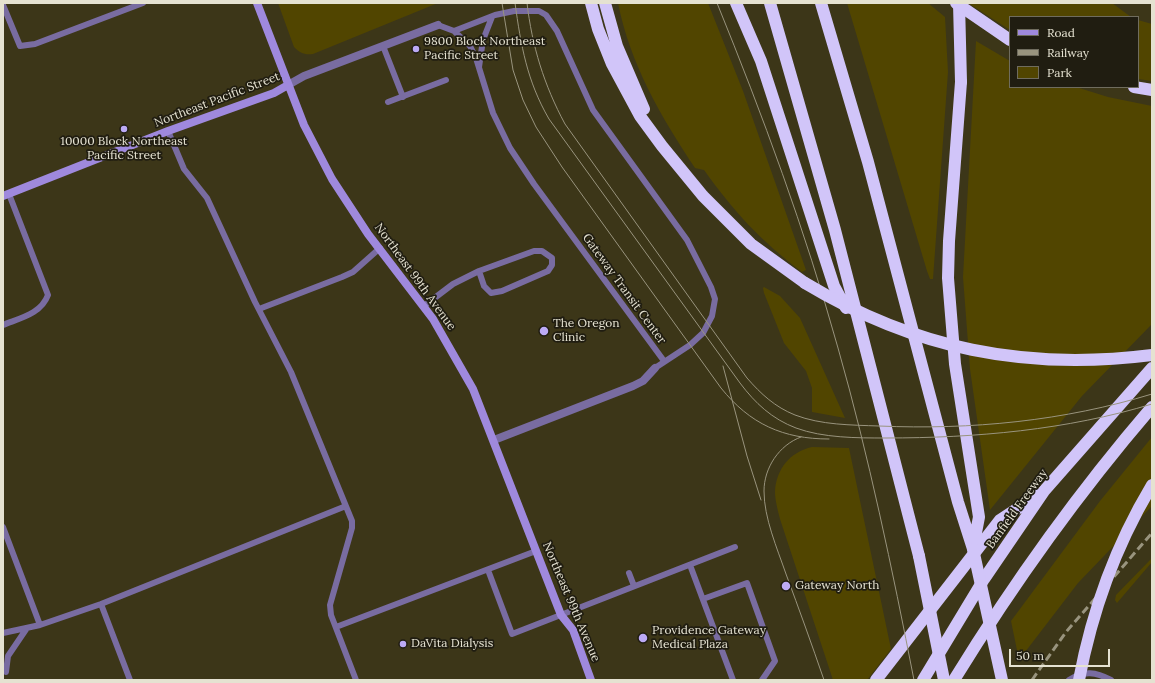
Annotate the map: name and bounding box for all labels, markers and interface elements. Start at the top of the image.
legend [1009,16,1139,88]
text: Road [1047,25,1075,40]
place label: 9800 Block Northeast Pacific Street [424,35,545,63]
marker: 9800 Block Northeast Pacific Street [411,44,421,54]
text: Railway [1047,45,1089,60]
text: Park [1047,65,1072,80]
street label: Northeast Pacific Street [152,69,282,131]
marker: 10000 Block Northeast Pacific Street [119,124,129,134]
place label: 10000 Block Northeast Pacific Street [61,135,187,163]
street label: Northeast 99th Avenue [371,221,459,333]
street label: Gateway Transit Center [579,231,669,347]
place label: The Oregon Clinic [553,317,620,345]
marker: The Oregon Clinic [538,325,550,337]
street label: Banfield Freeway [983,466,1051,552]
street label: Northeast 99th Avenue [539,540,603,664]
place label: Gateway North [795,579,880,593]
marker: Gateway North [780,580,792,592]
place label: Providence Gateway Medical Plaza [652,624,766,652]
marker: Providence Gateway Medical Plaza [637,632,649,644]
place label: DaVita Dialysis [411,637,493,651]
marker: DaVita Dialysis [398,639,408,649]
scale bar [1011,641,1112,667]
text: 50 m [1016,648,1044,663]

